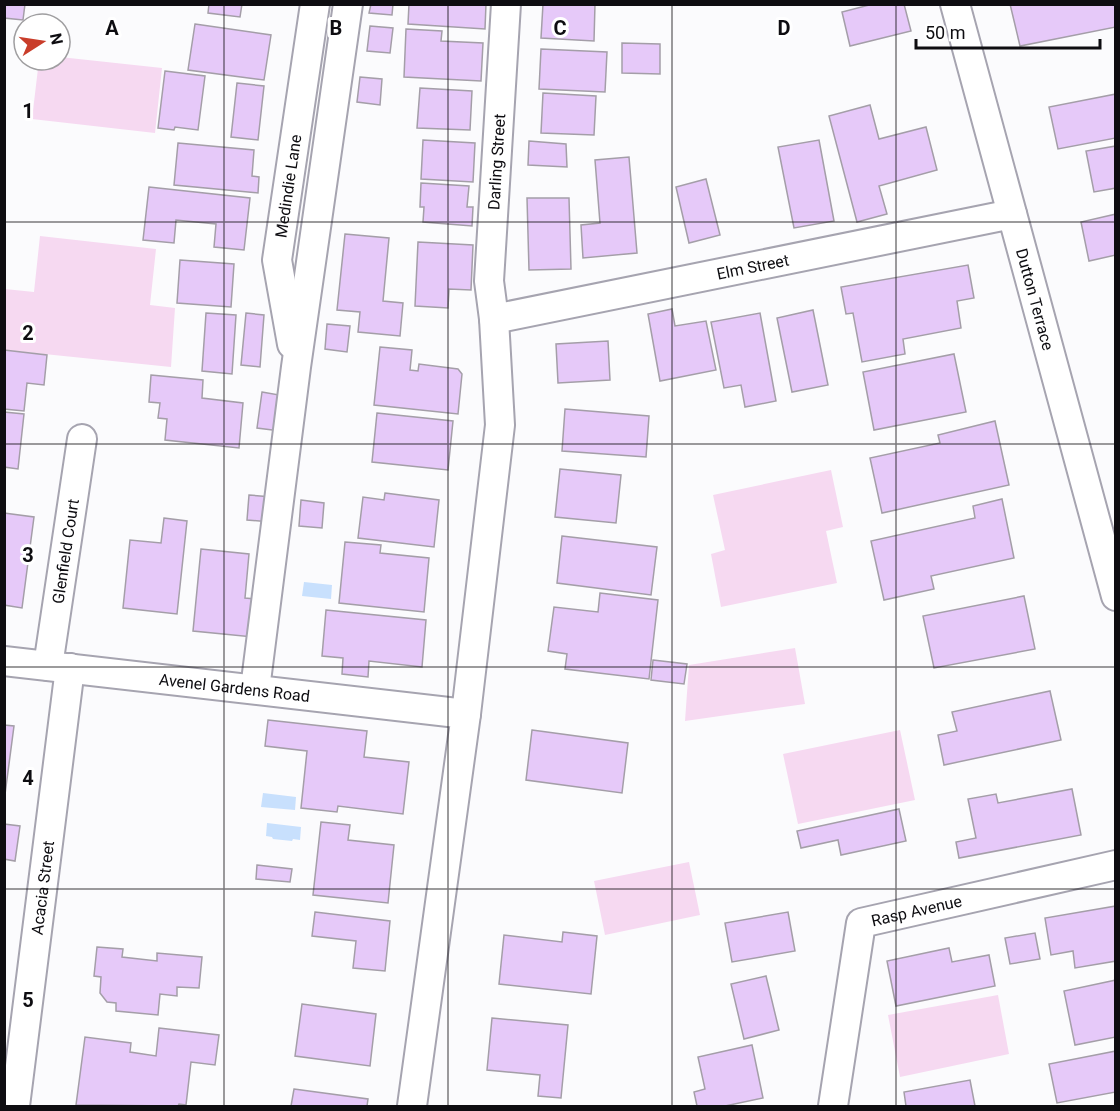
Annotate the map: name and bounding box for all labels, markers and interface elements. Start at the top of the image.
north arrow [12,12,72,72]
scale bar [916,12,1100,50]
text: A [105,16,119,40]
text: B [330,16,342,40]
text: C [553,16,567,40]
text: D [778,16,791,40]
text: 50 m [925,22,965,43]
text: N [46,31,67,46]
text: 1 [22,99,34,123]
street label: Darling Street [484,113,509,210]
street label: Medindie Lane [271,133,305,239]
street label: Dutton Terrace [1012,246,1058,352]
street label: Elm Street [715,250,790,283]
text: 2 [22,321,34,345]
street label: Glenfield Court [48,498,82,605]
text: 3 [22,543,34,567]
street label: Avenel Gardens Road [158,669,311,706]
text: 4 [22,766,34,790]
street label: Acacia Street [27,840,58,936]
street label: Rasp Avenue [869,891,963,930]
text: 5 [22,988,34,1012]

